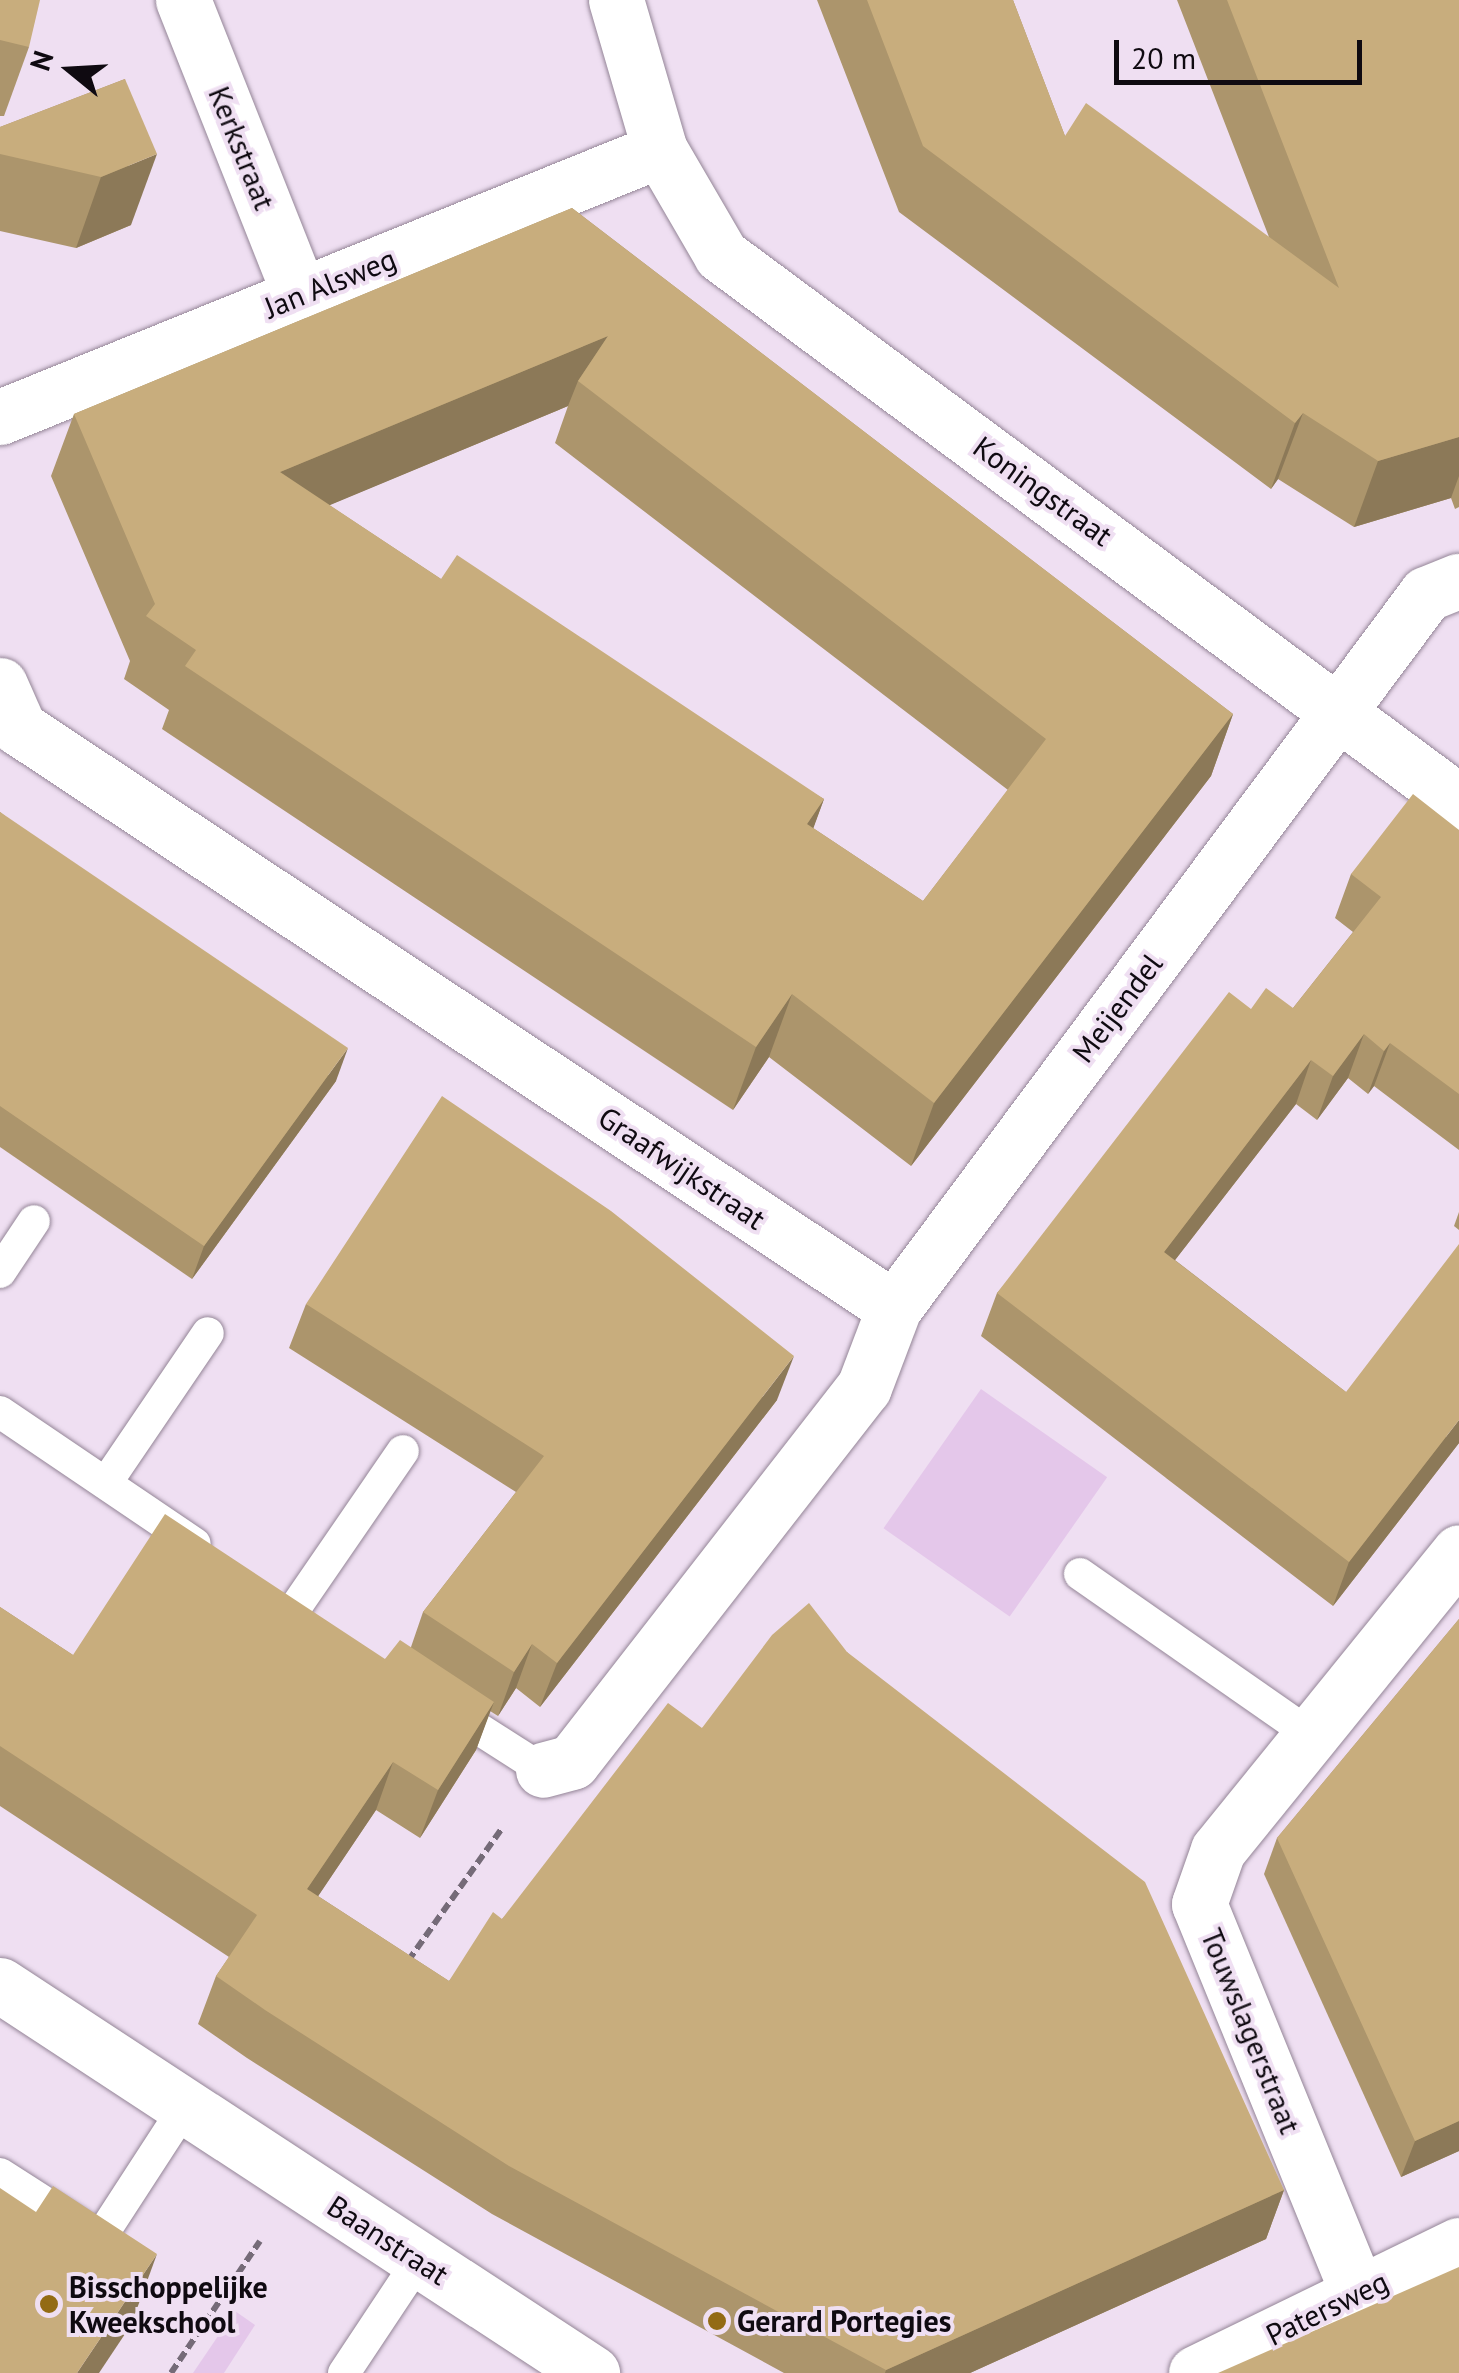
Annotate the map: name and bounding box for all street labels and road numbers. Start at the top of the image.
street label: Kerkstraat [201,81,283,215]
street label: Jan Alsweg [258,240,402,326]
street label: Koningstraat [967,429,1119,553]
street label: Meijendel [1064,947,1170,1069]
street label: Graafwijkstraat [592,1099,772,1237]
street label: Touwslagerstraat [1194,1923,1308,2139]
street label: Baanstraat [321,2188,455,2292]
street label: Patersweg [1260,2263,1394,2353]

